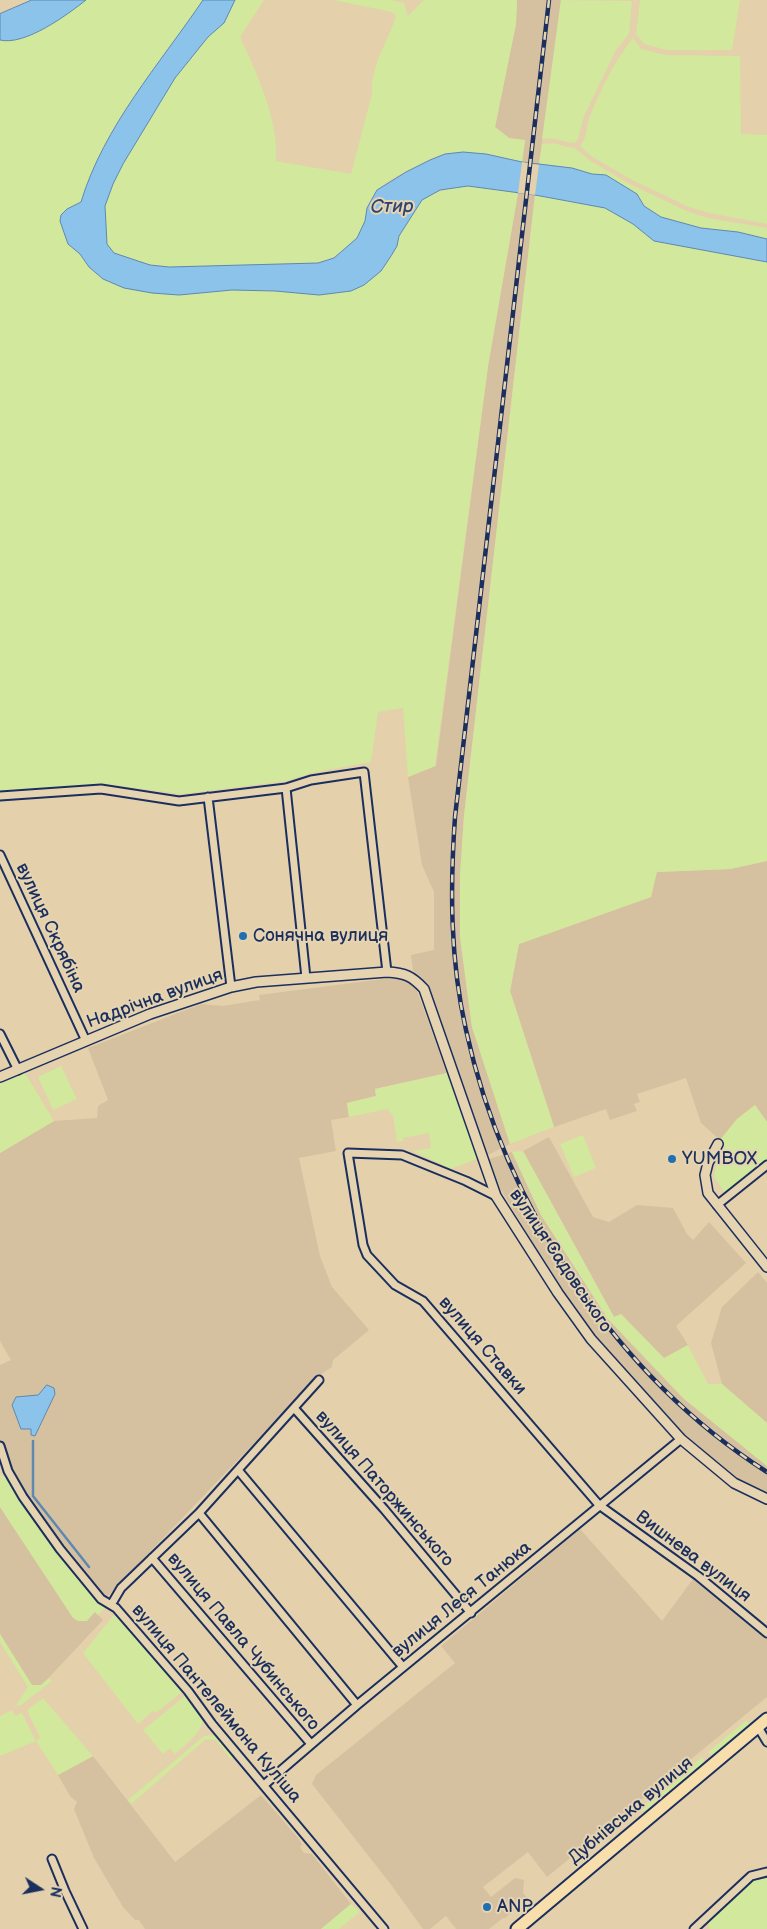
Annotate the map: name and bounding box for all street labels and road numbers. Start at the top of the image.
street label: вулиця Скрябіна [11,860,89,996]
street label: Надрічна вулиця [84,964,226,1034]
street label: вулиця Садовського [504,1185,616,1337]
street label: вулиця Ставки [433,1292,531,1400]
street label: вулиця Паторжинського [310,1406,458,1572]
street label: Вишнева вулиця [631,1507,755,1607]
street label: вулиця Леся Танюка [388,1537,536,1663]
street label: вулиця Павла Чубинського [162,1549,324,1735]
street label: вулиця Пантелеймона Куліша [127,1600,305,1808]
street label: Дубнівська вулиця [564,1753,698,1869]

